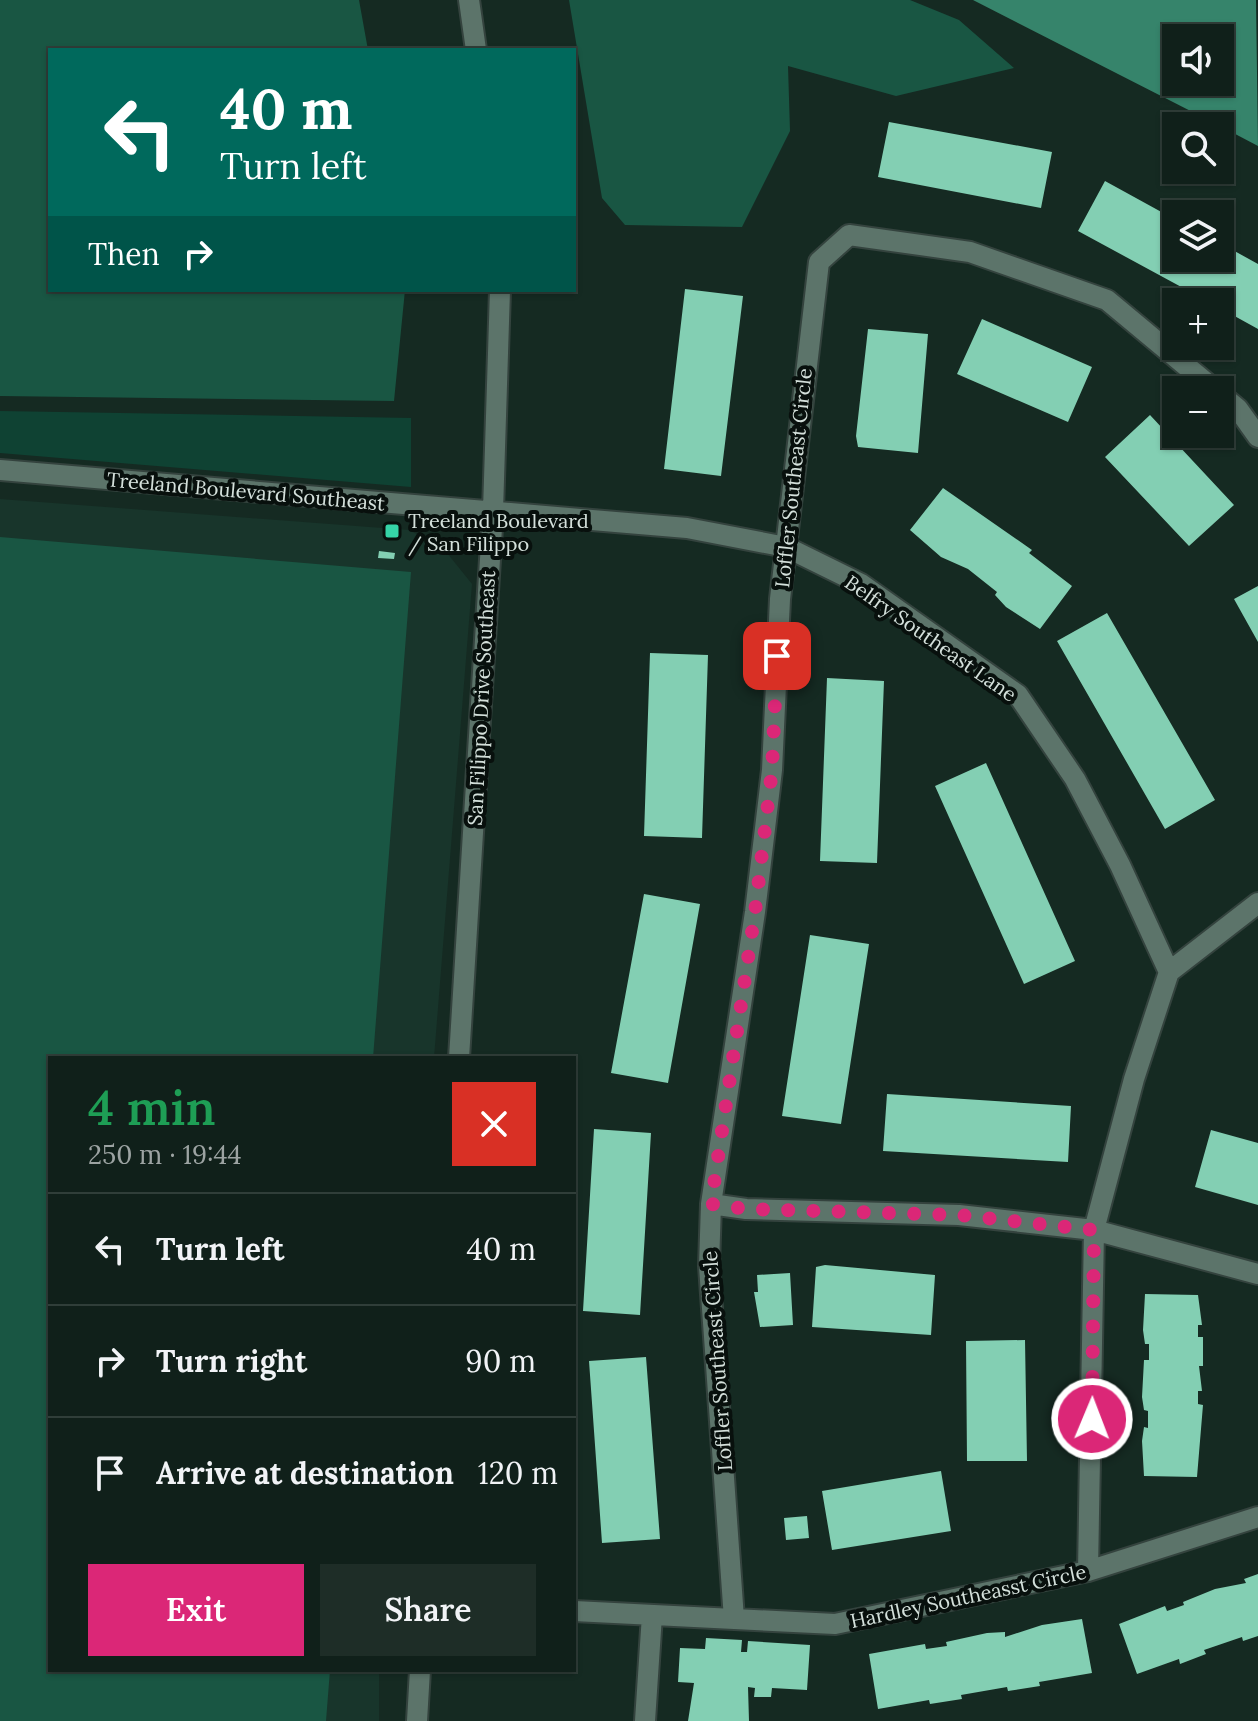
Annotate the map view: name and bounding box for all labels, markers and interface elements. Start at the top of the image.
map controls [1162,24,1234,448]
button: sound [1162,24,1234,96]
text: 40 m [220,73,353,144]
icon: left [88,80,192,184]
button: search [1162,112,1234,184]
text: Turn left [220,143,367,189]
button: layers [1162,200,1234,272]
icon: right [176,232,220,276]
text: Then [88,235,160,273]
button: + [1162,288,1234,360]
street label: Loffler Southeast Circle [769,367,817,589]
button: − [1162,376,1234,448]
street label: Treeland Boulevard Southeast [106,466,386,516]
place label: Treeland Boulevard / San Filippo [408,508,589,557]
marker: Treeland Boulevard / San Filippo [383,522,401,540]
street label: San Filippo Drive Southeast [462,569,500,826]
street label: Belfry Southeast Lane [840,569,1022,707]
pin [743,622,811,690]
icon: arrive [755,634,799,678]
text: 4 min [88,1077,216,1138]
button: close [452,1082,536,1166]
text: 250 m · 19:44 [88,1138,242,1171]
icon: left [88,1227,132,1271]
text: Turn left [156,1230,284,1268]
text: 40 m [466,1230,536,1268]
street label: Loffler Southeast Circle [697,1250,737,1472]
icon: right [88,1339,132,1383]
text: Turn right [156,1342,307,1380]
text: 90 m [465,1342,536,1380]
position arrow [1050,1377,1134,1461]
icon: arrive [88,1451,132,1495]
text: Arrive at destination [156,1454,454,1492]
text: 120 m [478,1454,558,1492]
street label: Hardley Southeasst Circle [848,1559,1088,1633]
button: Exit [88,1564,304,1656]
button: Share [320,1564,536,1656]

